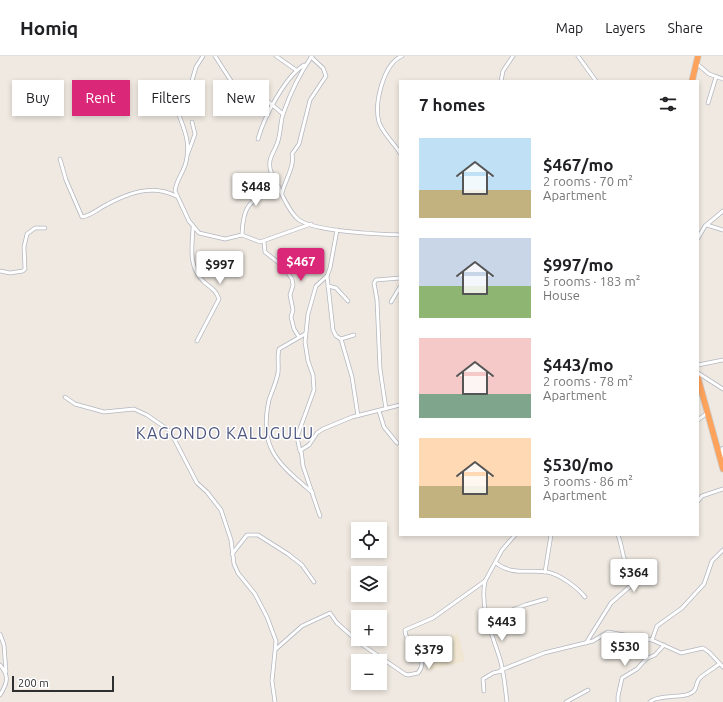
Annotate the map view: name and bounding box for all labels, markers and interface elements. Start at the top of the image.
text: Homiq [20,17,78,39]
text: Map [556,20,583,36]
text: Layers [605,20,645,36]
text: Share [667,20,703,36]
chip: Buy [12,80,64,116]
chip: Rent [72,80,130,116]
chip: Filters [138,80,205,116]
chip: New [213,80,269,116]
icon: filters [657,93,679,115]
text: 7 homes [419,95,485,114]
icon: home [451,154,499,202]
text: $467/mo [543,155,613,174]
pin: $448 [232,173,280,207]
text: 2 rooms · 70 m² [543,174,633,188]
text: $448 [241,179,271,193]
text: Apartment [543,188,607,202]
pin: $467 [277,248,325,282]
pin: $997 [196,251,244,285]
text: $467 [286,254,316,268]
icon: home [451,254,499,302]
text: $997/mo [543,255,613,274]
text: $997 [205,257,235,271]
text: 5 rooms · 183 m² [543,274,640,288]
text: House [543,288,580,302]
icon: home [451,354,499,402]
text: $443/mo [543,355,613,374]
text: 2 rooms · 78 m² [543,374,633,388]
text: Apartment [543,388,607,402]
district label: KAGONDO KALUGULU [136,424,314,442]
icon: home [451,454,499,502]
text: $530/mo [543,455,613,474]
text: 3 rooms · 86 m² [543,474,633,488]
text: Apartment [543,488,607,502]
map controls [351,522,387,690]
button: locate [351,522,387,558]
pin: $364 [610,559,658,593]
text: $364 [619,565,649,579]
button: layers [351,566,387,602]
pin: $443 [478,608,526,642]
button: + [351,610,387,646]
text: $443 [487,614,517,628]
pin: $530 [601,633,649,667]
pin: $379 [405,636,453,670]
text: $530 [610,639,640,653]
text: $379 [414,642,444,656]
button: − [351,654,387,690]
scale bar [12,674,114,693]
text: 200 m [18,677,49,689]

